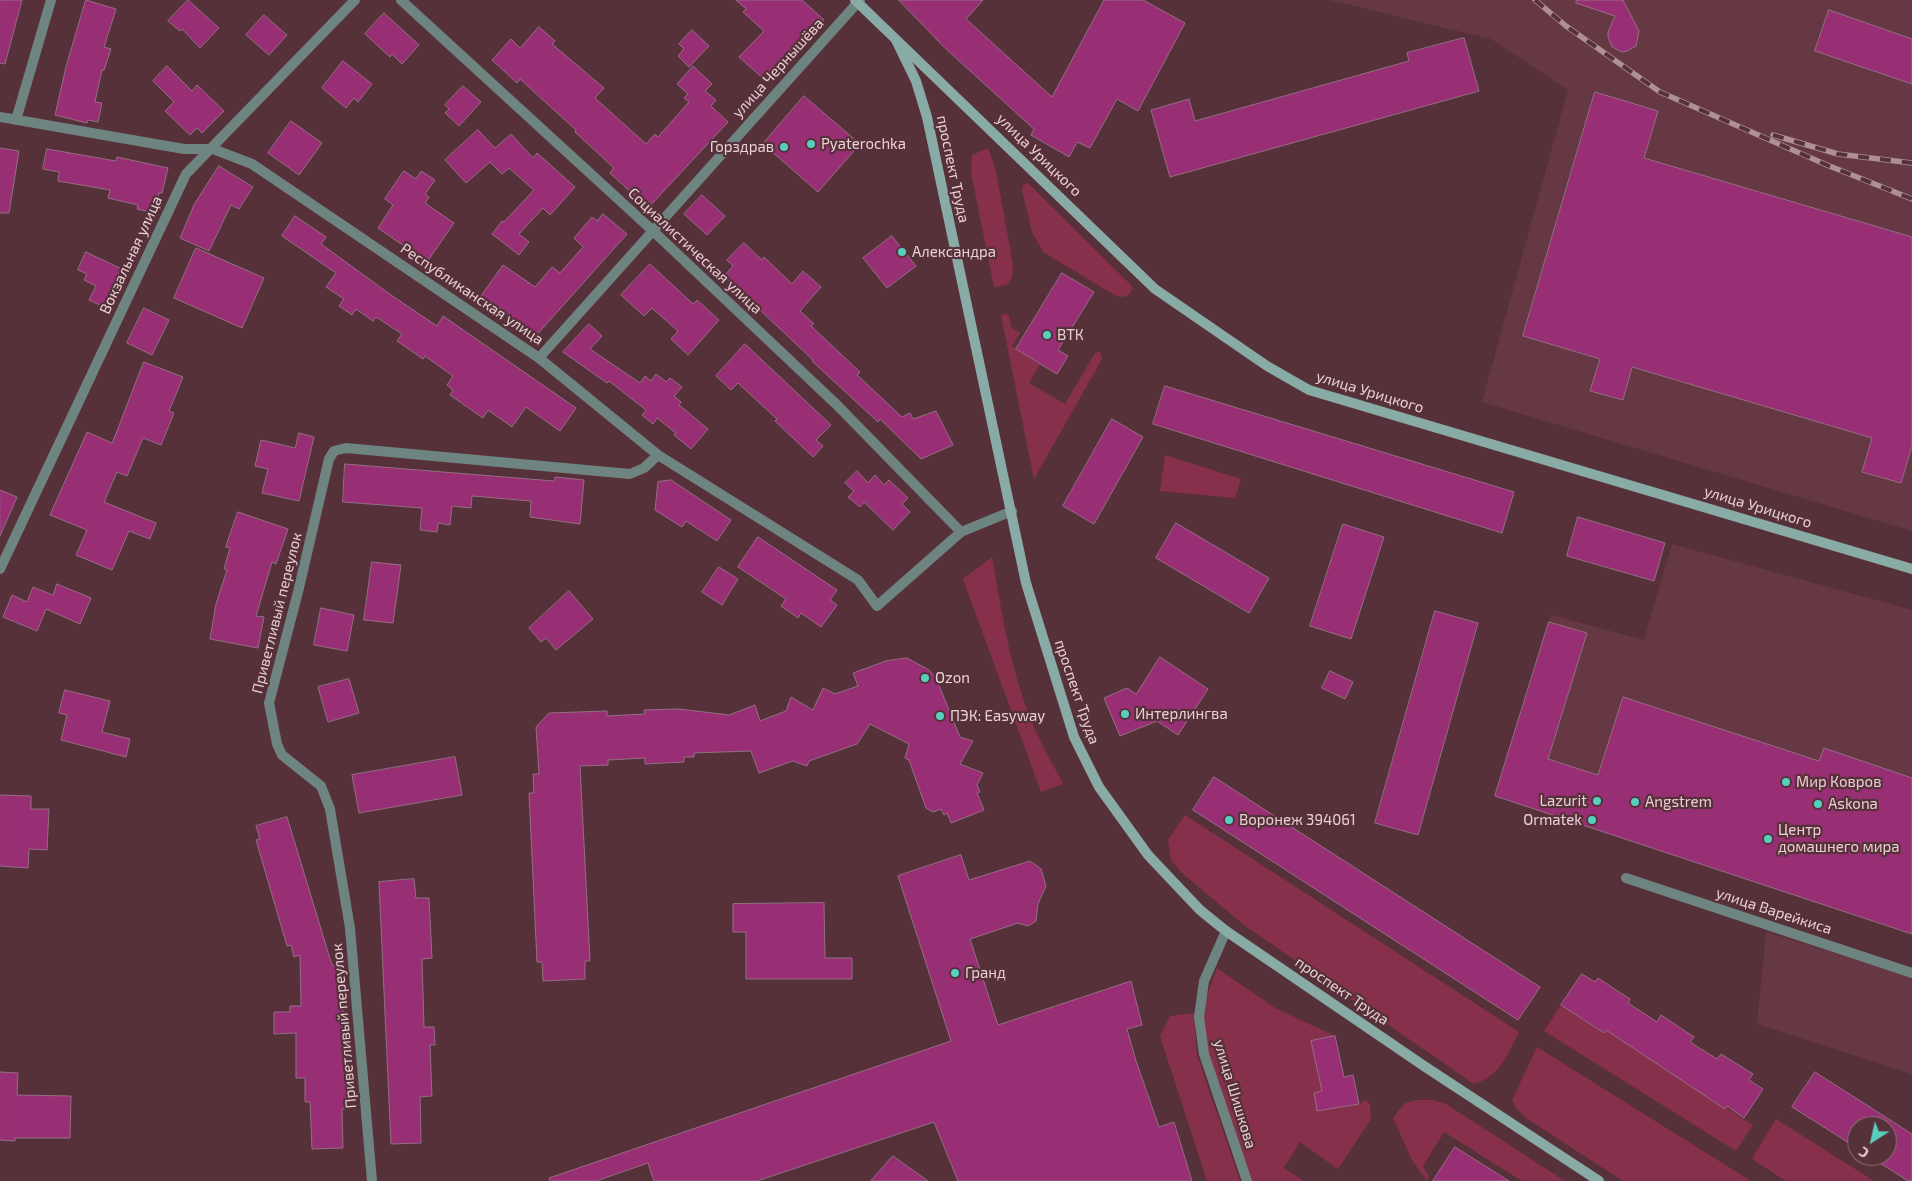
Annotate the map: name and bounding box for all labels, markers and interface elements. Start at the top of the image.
street label: улица Чернышёва [729,14,827,122]
street label: улица Урицкого [993,110,1085,200]
street label: проспект Труда [933,114,973,224]
place label: Pyaterochka [821,135,906,153]
place label: Горздрав [710,138,774,156]
marker: Pyaterochka [805,138,817,150]
marker: Горздрав [778,141,790,153]
street label: Социалистическая улица [624,184,766,318]
street label: Вокзальная улица [96,193,166,317]
street label: Республиканская улица [397,239,547,349]
place label: Александра [912,243,996,261]
marker: Александра [896,246,908,258]
place label: ВТК [1057,326,1084,344]
marker: ВТК [1041,329,1053,341]
street label: улица Урицкого [1314,367,1426,417]
street label: улица Урицкого [1702,482,1814,532]
street label: Приветливый переулок [248,530,306,696]
street label: проспект Труда [1051,637,1103,747]
place label: Ozon [935,669,970,687]
marker: Ozon [919,672,931,684]
place label: Интерлингва [1135,705,1228,723]
place label: ПЭК: Easyway [950,707,1045,725]
marker: Интерлингва [1119,708,1131,720]
marker: ПЭК: Easyway [934,710,946,722]
place label: Мир Ковров [1796,773,1881,791]
marker: Мир Ковров [1780,776,1792,788]
place label: Lazurit [1539,792,1587,810]
place label: Angstrem [1645,793,1712,811]
marker: Lazurit [1591,795,1603,807]
place label: Askona [1828,795,1878,813]
marker: Angstrem [1629,796,1641,808]
marker: Askona [1812,798,1824,810]
place label: Воронеж 394061 [1239,811,1356,829]
place label: Ormatek [1523,811,1582,829]
marker: Воронеж 394061 [1223,814,1235,826]
marker: Ormatek [1586,814,1598,826]
place label: Центр домашнего мира [1778,821,1899,856]
marker: Центр домашнего мира [1762,833,1774,845]
street label: улица Варейкиса [1714,884,1834,938]
street label: Приветливый переулок [328,943,360,1109]
street label: проспект Труда [1292,953,1392,1029]
place label: Гранд [965,964,1006,982]
marker: Гранд [949,967,961,979]
street label: улица Шишкова [1210,1037,1260,1151]
north arrow [1847,1116,1897,1166]
text: С [1855,1144,1872,1162]

